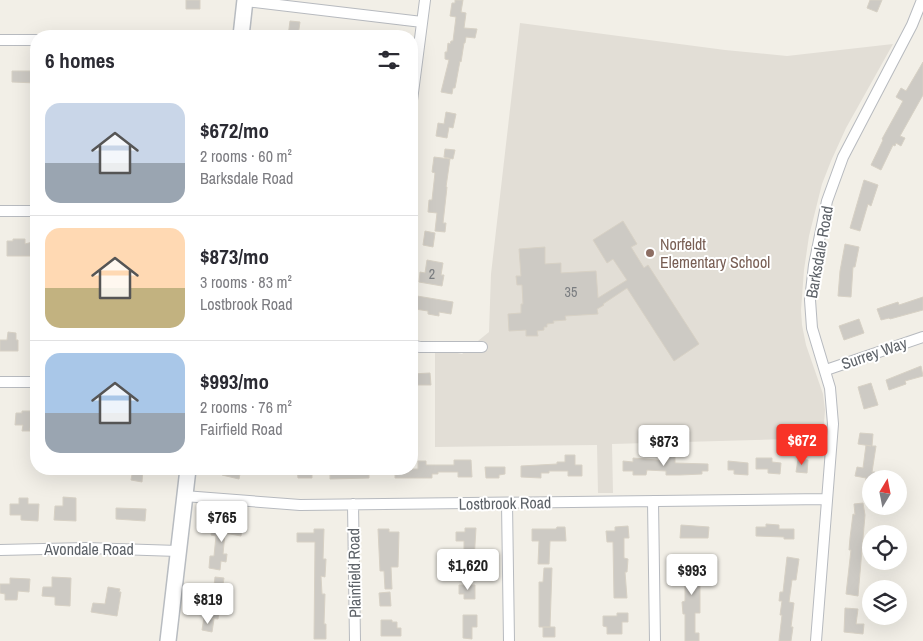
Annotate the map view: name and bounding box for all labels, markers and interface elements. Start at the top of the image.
text: 6 homes [45,46,115,75]
icon: filters [375,46,403,74]
text: $672/mo [200,116,269,145]
icon: home [85,123,145,183]
text: 2 rooms · 60 m² [200,145,292,167]
text: Barksdale Road [200,167,293,189]
street label: Barksdale Road [800,204,838,300]
place label: Norfeldt Elementary School [660,233,770,273]
text: $873/mo [200,242,269,271]
marker: Norfeldt Elementary School [644,247,656,259]
icon: home [85,248,145,308]
house number: 2 [429,265,435,283]
text: 3 rooms · 83 m² [200,271,292,293]
house number: 35 [565,283,577,301]
text: Lostbrook Road [200,293,293,315]
street label: Surrey Way [838,331,910,374]
text: $993/mo [200,367,269,396]
icon: home [85,373,145,433]
text: 2 rooms · 76 m² [200,396,292,418]
text: Fairfield Road [200,418,283,440]
pin: $873 [634,424,694,467]
pin: $672 [772,424,832,466]
text: $672 [787,429,817,451]
text: $873 [649,430,679,452]
north arrow [862,470,908,515]
map controls [862,470,907,625]
street label: Lostbrook Road [459,491,551,515]
pin: $765 [192,500,252,543]
text: $765 [207,506,237,528]
button: locate [862,525,907,570]
street label: Plainfield Road [342,528,366,618]
street label: Avondale Road [43,538,134,560]
pin: $1,620 [427,548,509,591]
text: $1,620 [448,554,488,576]
pin: $993 [662,554,722,596]
text: $993 [677,559,707,581]
button: layers [862,580,907,625]
pin: $819 [178,582,238,625]
text: $819 [193,588,223,610]

